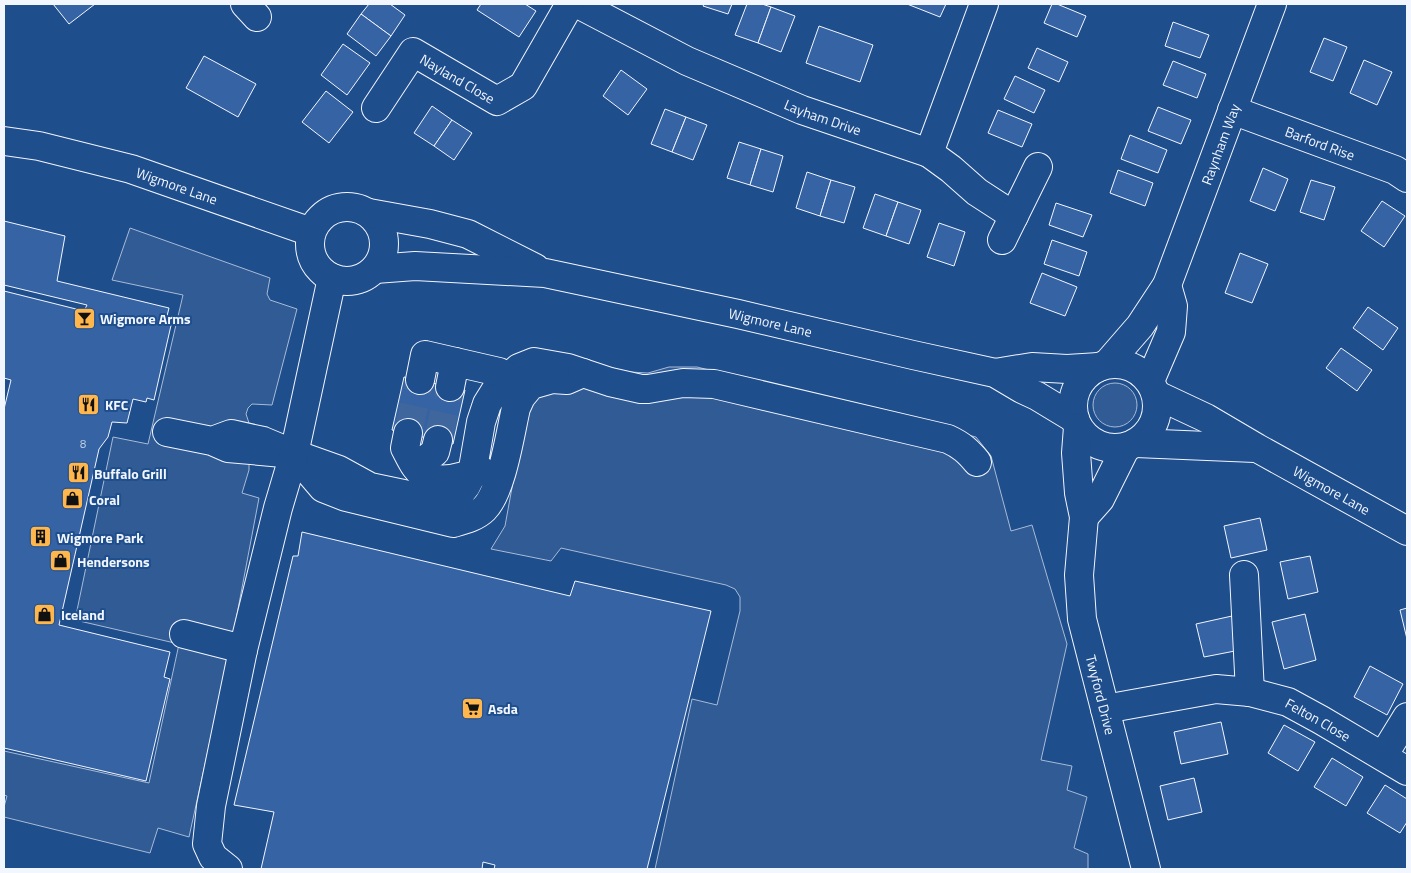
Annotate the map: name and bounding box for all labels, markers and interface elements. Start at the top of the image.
street label: Nayland Close [417,48,499,108]
street label: Layham Drive [781,93,864,140]
street label: Raynham Way [1195,100,1245,188]
street label: Barford Rise [1282,120,1358,165]
street label: Wigmore Lane [133,161,221,209]
street label: Wigmore Lane [727,302,814,342]
bar icon: Wigmore Arms [72,306,96,330]
place label: Wigmore Arms [100,308,191,329]
restaurant icon: KFC [77,392,101,416]
place label: KFC [105,394,129,415]
house number: 8 [80,436,86,452]
street label: Wigmore Lane [1290,460,1374,519]
restaurant icon: Buffalo Grill [66,461,90,485]
place label: Buffalo Grill [94,463,167,484]
shop icon: Coral [61,487,85,511]
place label: Coral [89,489,120,510]
building icon: Wigmore Park [29,525,53,549]
place label: Wigmore Park [57,527,144,548]
shop icon: Hendersons [49,549,73,573]
place label: Hendersons [77,551,150,572]
shop icon: Iceland [33,602,57,626]
place label: Iceland [61,604,105,625]
street label: Twyford Drive [1081,652,1122,737]
street label: Felton Close [1282,692,1355,746]
supermarket icon: Asda [460,696,484,720]
place label: Asda [488,698,518,719]

